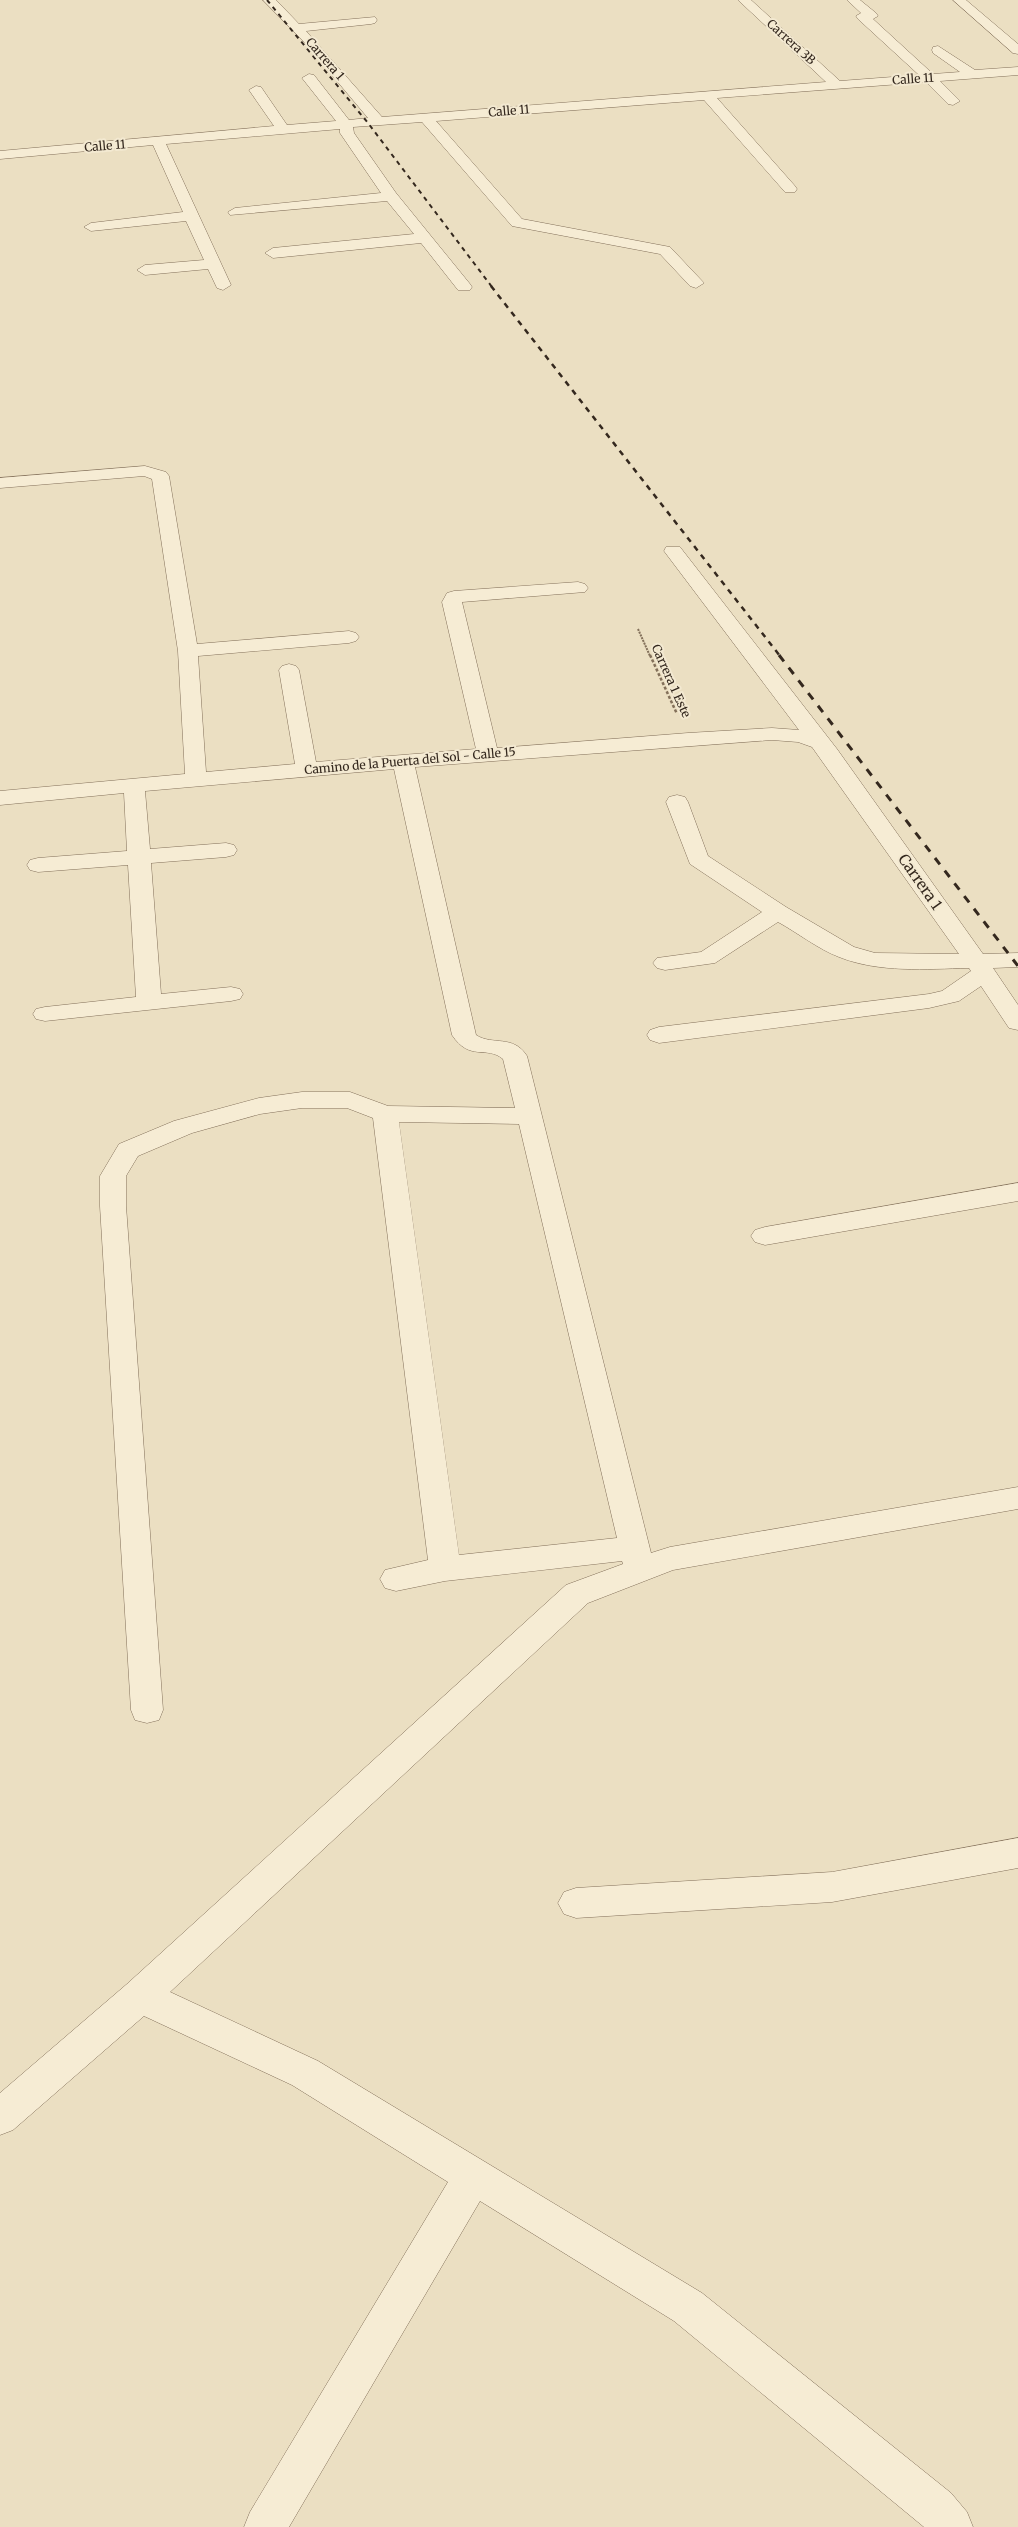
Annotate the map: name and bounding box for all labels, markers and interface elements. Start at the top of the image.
street label: Carrera 3B [764,16,819,67]
street label: Carrera 1 [303,34,348,83]
street label: Calle 11 [892,70,935,87]
street label: Calle 11 [488,101,531,120]
street label: Calle 11 [84,136,127,155]
street label: Carrera 1 Este [649,642,694,720]
street label: Camino de la Puerta del Sol - Calle 15 [304,744,516,777]
street label: Carrera 1 [894,850,947,914]

